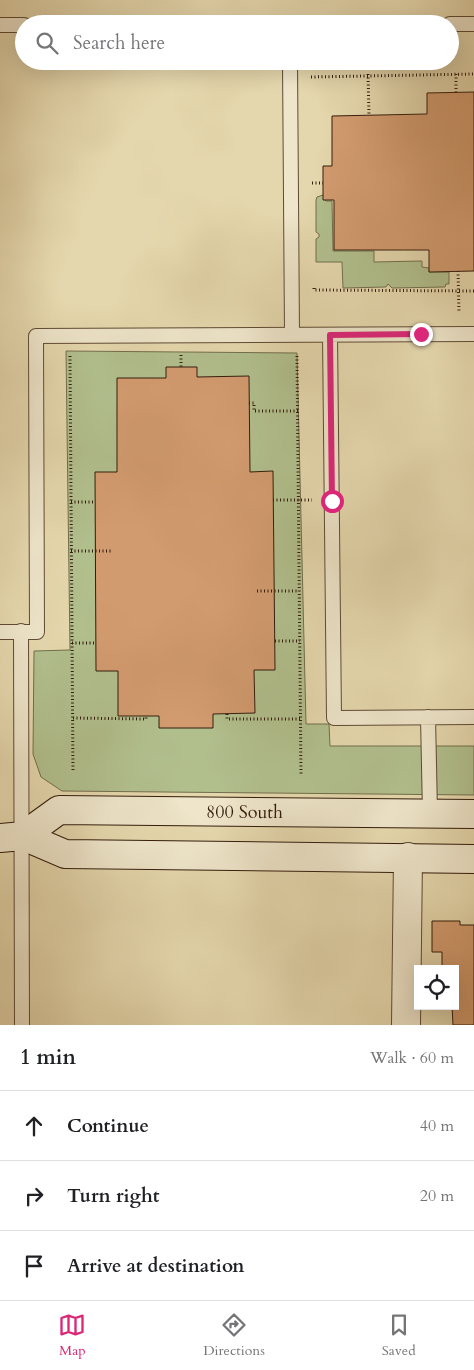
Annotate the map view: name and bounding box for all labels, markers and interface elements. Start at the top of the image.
search box [15,15,459,70]
icon: search [33,29,61,57]
text: Search here [73,30,165,56]
route end [410,323,433,346]
route start [321,490,344,513]
street label: 800 South [206,799,283,825]
map controls [414,965,459,1010]
button: locate [414,965,459,1010]
text: 1 min [20,1043,76,1072]
text: Walk · 60 m [370,1047,454,1069]
icon: ahead [20,1112,48,1140]
text: Continue [67,1113,149,1139]
text: 40 m [420,1115,454,1137]
icon: right [20,1182,48,1210]
text: Turn right [67,1183,159,1209]
text: 20 m [420,1185,454,1207]
icon: arrive [20,1252,48,1280]
text: Arrive at destination [67,1253,244,1279]
tab: Map [58,1311,86,1360]
tab: Directions [203,1311,265,1360]
tab: Saved [382,1311,416,1360]

